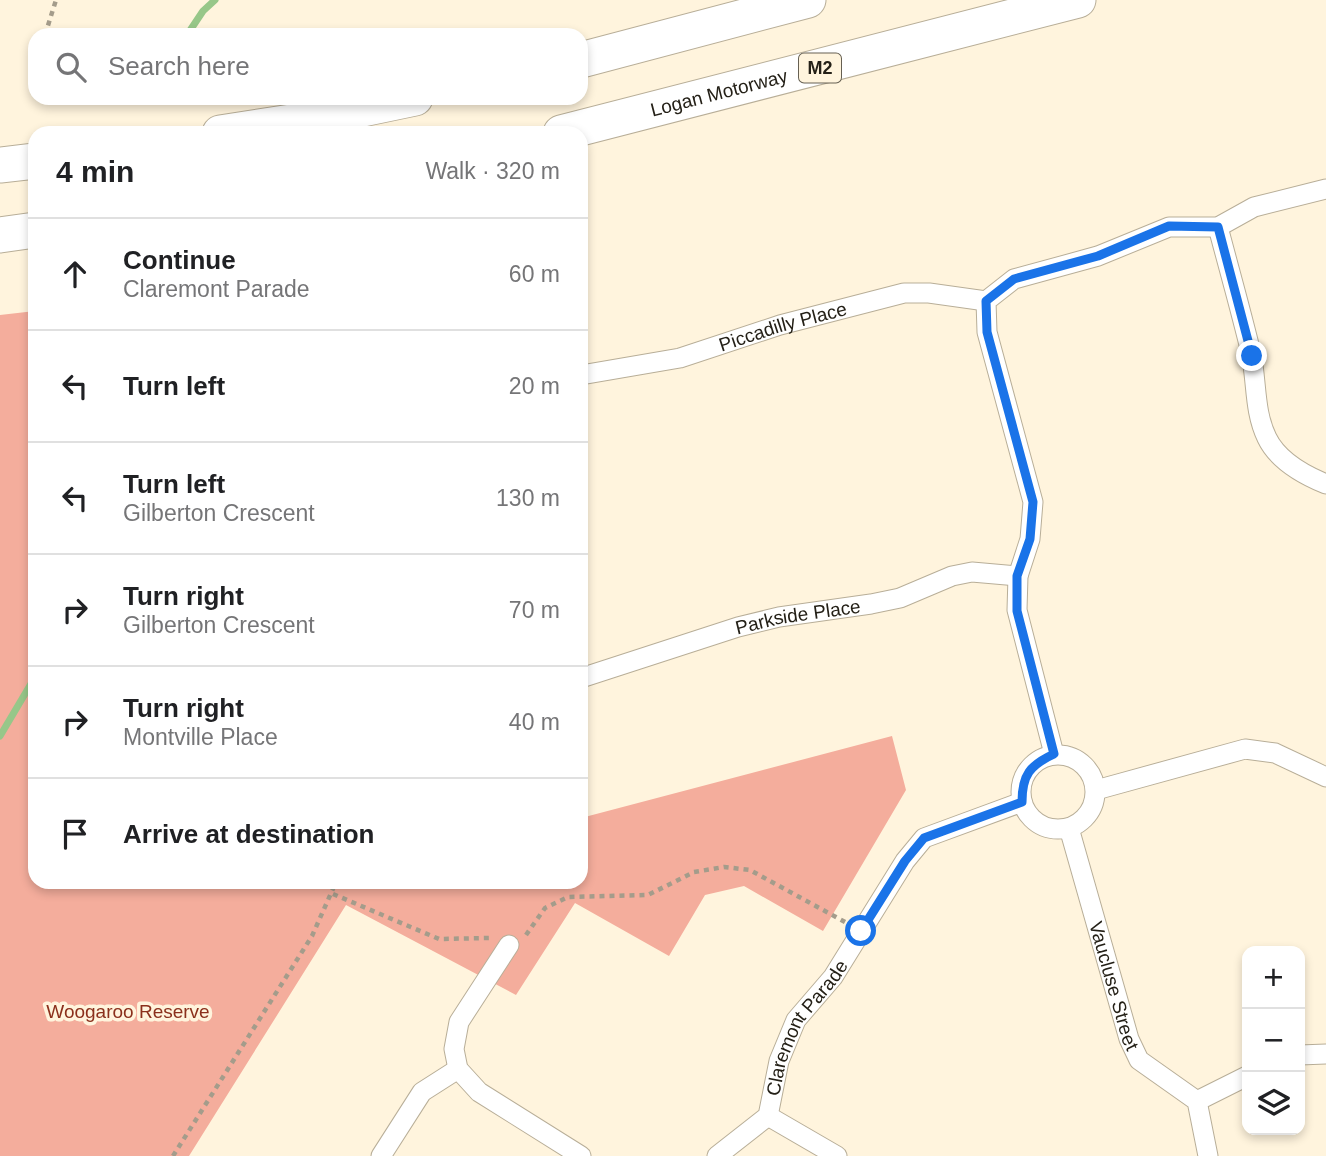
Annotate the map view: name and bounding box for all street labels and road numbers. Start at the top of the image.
road number: M2 [799,54,841,82]
street label: Logan Motorway [648,65,790,121]
street label: Piccadilly Place [716,298,849,355]
street label: Parkside Place [733,596,862,638]
street label: Vaucluse Street [1085,919,1143,1054]
street label: Claremont Parade [762,956,852,1098]

